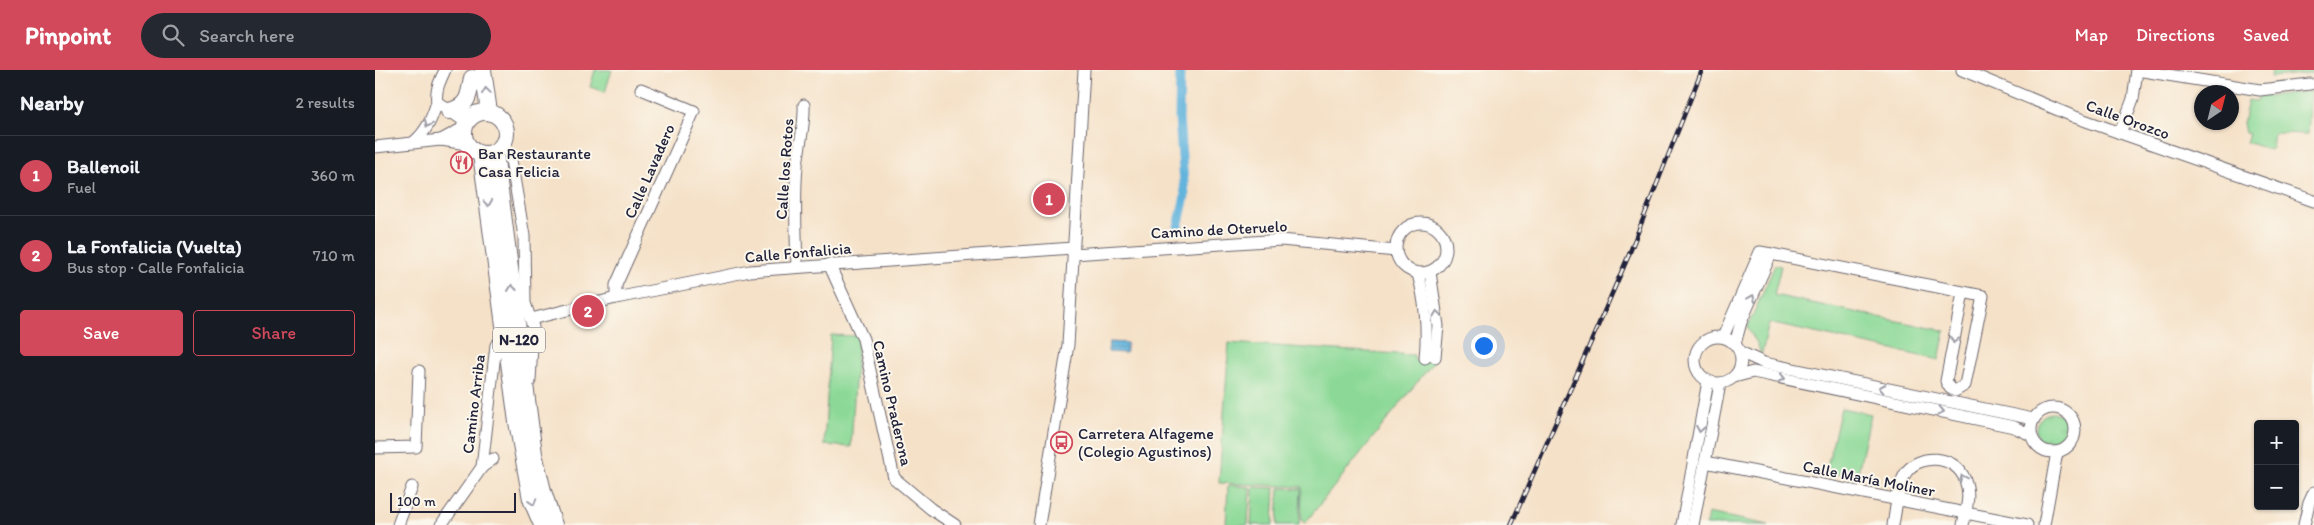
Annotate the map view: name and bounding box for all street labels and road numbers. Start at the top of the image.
street label: Calle Orozco [2083,96,2172,143]
street label: Calle los Rotos [771,118,798,220]
street label: Calle Lavadero [620,121,679,221]
street label: Camino de Oteruelo [1150,216,1288,243]
street label: Calle Fonfalicia [744,238,853,267]
road number: N-120 [493,328,545,352]
street label: Camino Praderona [869,338,916,468]
street label: Camino Arriba [458,353,489,455]
street label: Calle María Moliner [1801,456,1937,501]

